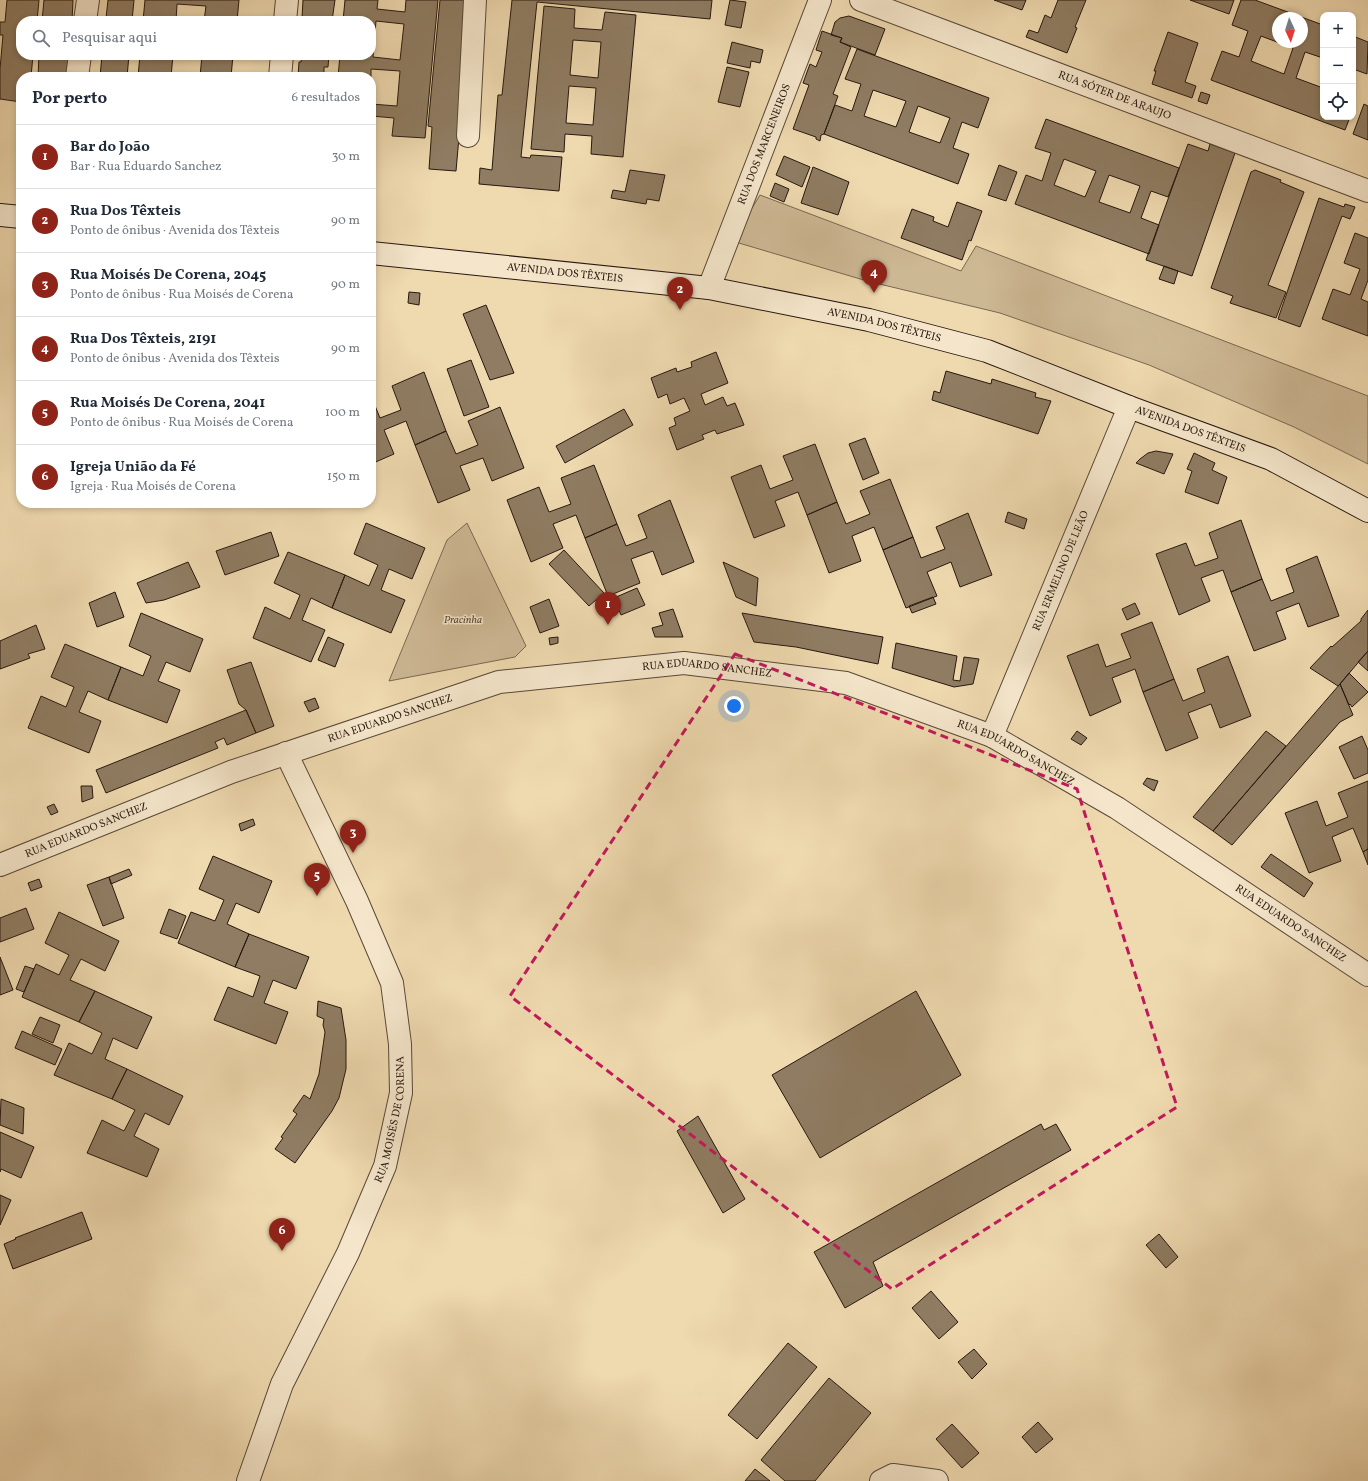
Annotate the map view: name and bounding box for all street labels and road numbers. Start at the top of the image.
street label: RUA SÓTER DE ARAUJO [1056,67,1173,124]
street label: RUA DOS MARCENEIROS [734,82,794,207]
street label: AVENIDA DOS TÊXTEIS [506,260,624,287]
street label: AVENIDA DOS TÊXTEIS [826,304,943,346]
street label: AVENIDA DOS TÊXTEIS [1133,402,1248,457]
street label: RUA ERMELINO DE LEÃO [1029,508,1093,633]
street label: RUA EDUARDO SANCHEZ [641,655,773,681]
street label: RUA EDUARDO SANCHEZ [326,691,455,746]
street label: RUA EDUARDO SANCHEZ [955,716,1077,790]
street label: RUA EDUARDO SANCHEZ [23,799,150,862]
street label: RUA EDUARDO SANCHEZ [1232,881,1349,966]
street label: RUA MOISÉS DE CORENA [371,1056,409,1185]

